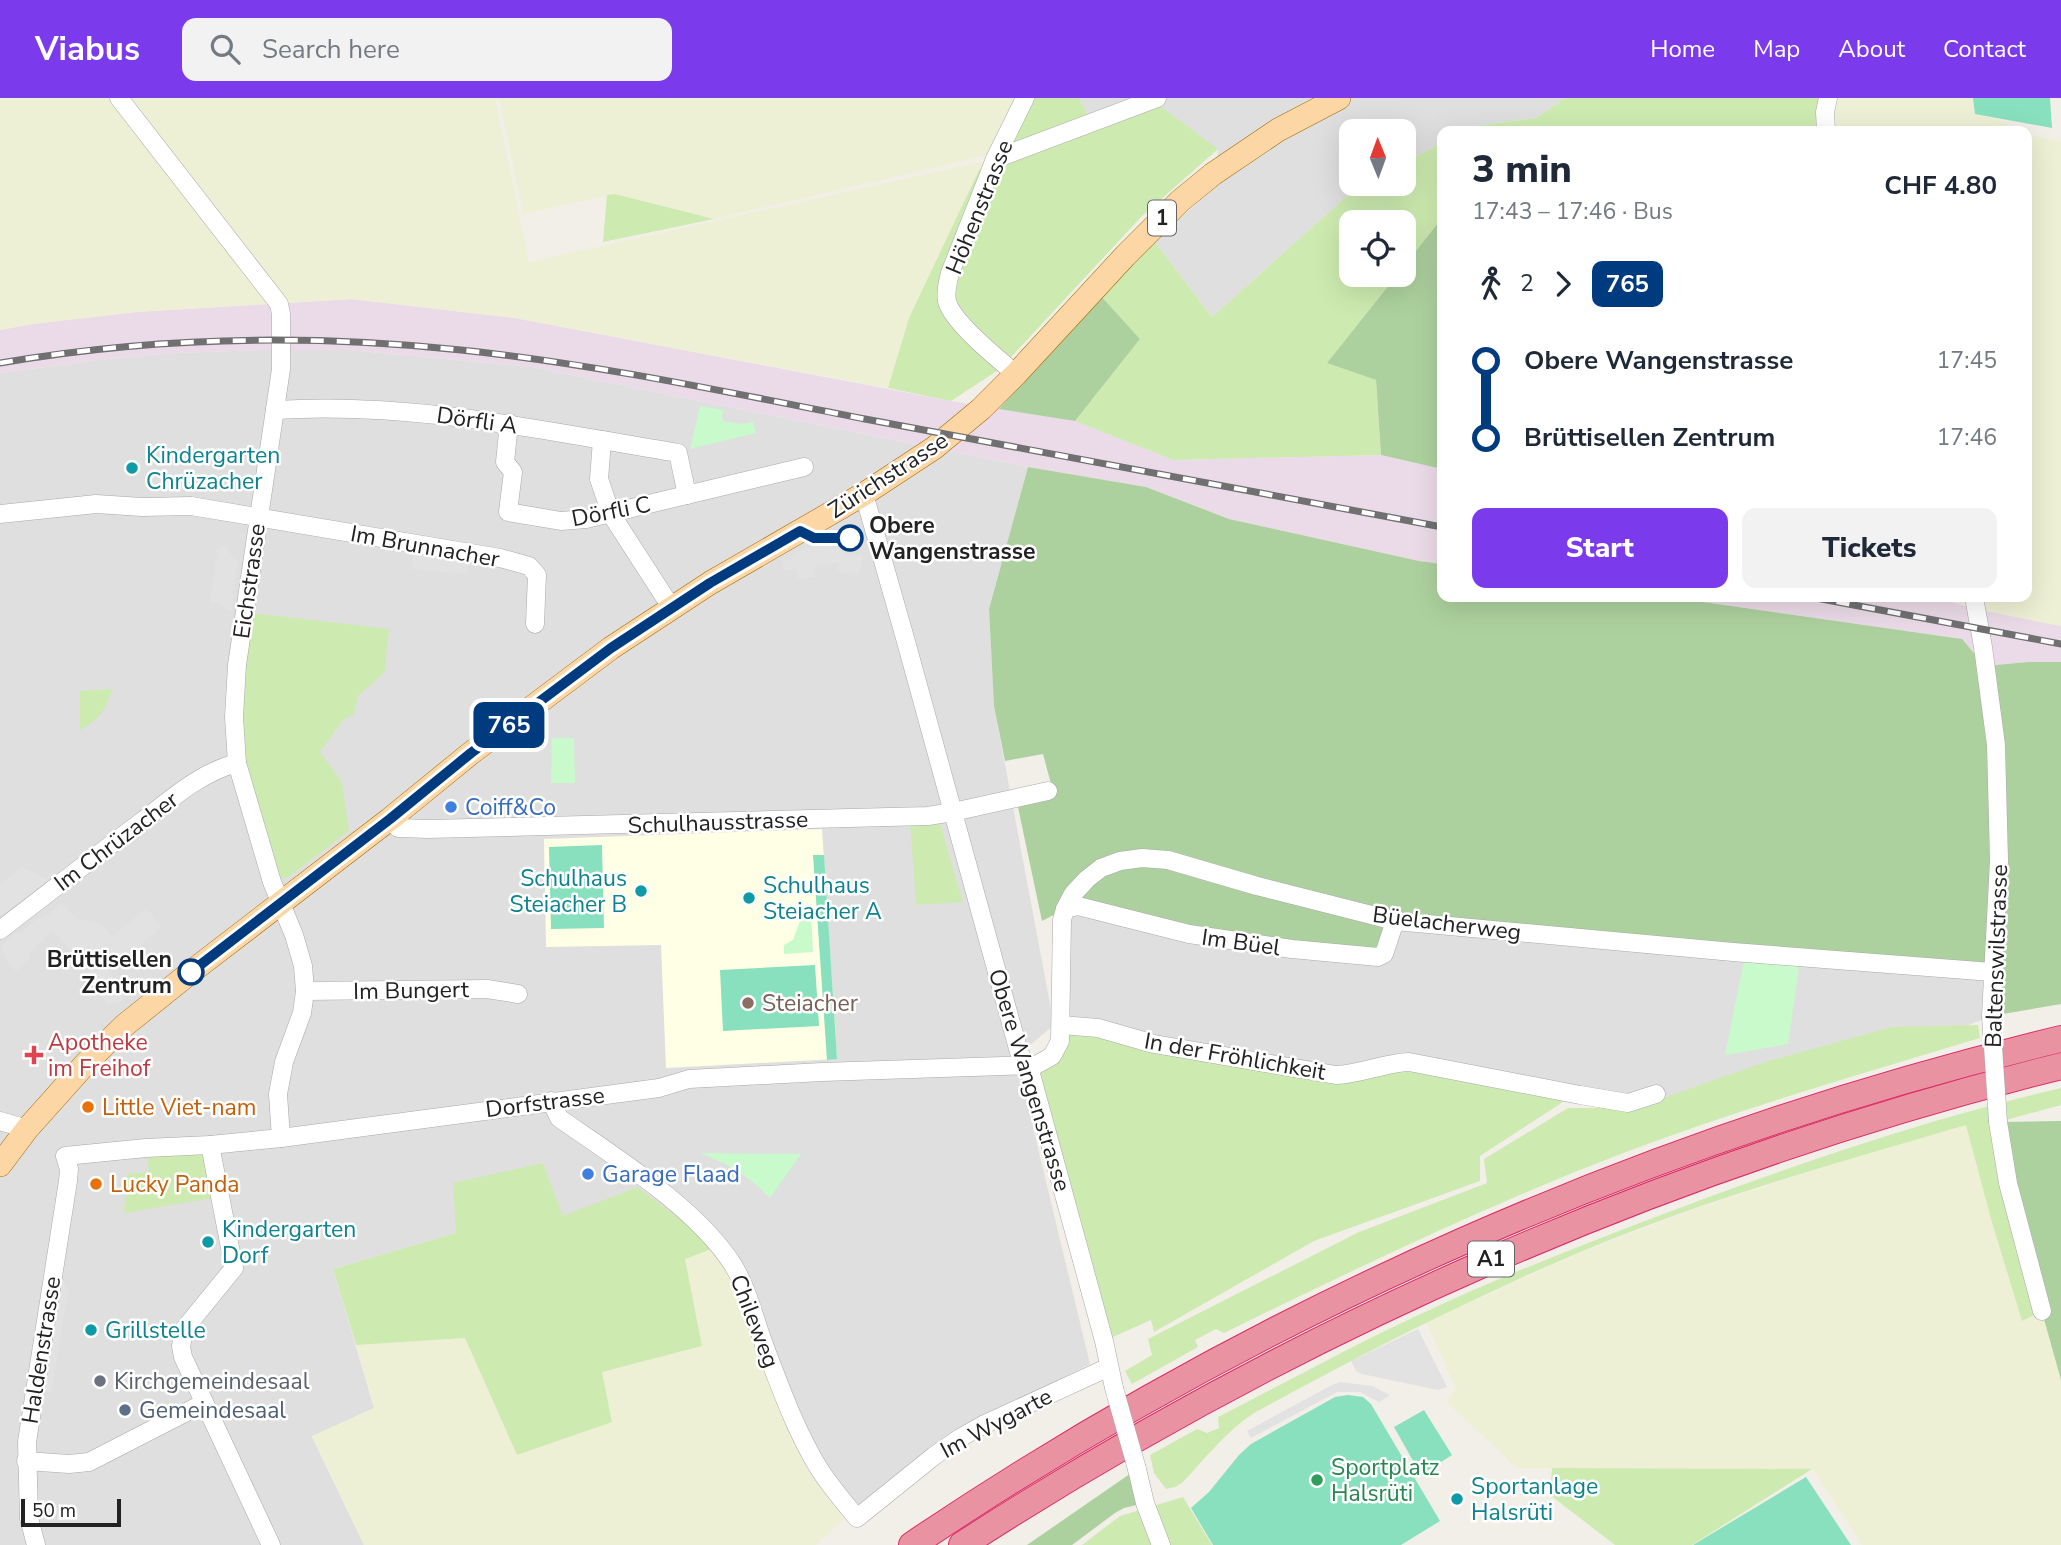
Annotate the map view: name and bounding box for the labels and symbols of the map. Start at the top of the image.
north arrow [1339,119,1416,196]
street label: Höhenstrasse [938,135,1020,279]
road number: 1 [1148,200,1176,236]
street label: Dörfli A [435,399,520,442]
street label: Zürichstrasse [822,425,954,526]
place label: Kindergarten Chrüzacher [146,440,280,497]
marker: Kindergarten Chrüzacher [124,460,140,476]
street label: Dörfli C [569,489,653,534]
place label: Obere Wangenstrasse [869,510,1035,567]
street label: Im Brunnacher [348,518,503,575]
street label: Eichstrasse [226,521,273,641]
marker: Obere Wangenstrasse [837,525,863,551]
line badge: 765 [469,702,549,748]
street label: Im Chrüzacher [48,784,185,898]
place label: Coiff&Co [465,792,556,823]
marker: Coiff&Co [443,799,459,815]
street label: Schulhausstrasse [627,804,809,841]
place label: Schulhaus Steiacher B [510,863,627,920]
street label: Baltenswilstrasse [1978,864,2015,1048]
place label: Schulhaus Steiacher A [763,870,882,927]
marker: Schulhaus Steiacher B [633,883,649,899]
marker: Schulhaus Steiacher A [741,890,757,906]
street label: Büelacherweg [1371,899,1523,948]
street label: Im Büel [1200,922,1282,963]
place label: Brüttisellen Zentrum [47,944,172,1001]
marker: Brüttisellen Zentrum [178,959,204,985]
street label: Obere Wangenstrasse [981,965,1078,1195]
street label: Im Bungert [353,974,470,1007]
place label: Steiacher [762,988,859,1019]
marker: Steiacher [740,995,756,1011]
street label: In der Fröhlichkeit [1142,1025,1329,1088]
place label: Apotheke im Freihof [48,1027,151,1084]
marker: Apotheke im Freihof [26,1047,42,1063]
street label: Dorfstrasse [484,1080,606,1125]
place label: Little Viet-nam [102,1092,256,1123]
marker: Little Viet-nam [80,1099,96,1115]
place label: Garage Flaad [602,1159,740,1190]
marker: Garage Flaad [580,1166,596,1182]
place label: Lucky Panda [110,1169,240,1200]
marker: Lucky Panda [88,1176,104,1192]
place label: Kindergarten Dorf [222,1214,356,1271]
marker: Kindergarten Dorf [200,1234,216,1250]
road number: A1 [1468,1242,1514,1276]
street label: Chileweg [723,1270,786,1372]
street label: Haldenstrasse [15,1274,68,1426]
place label: Grillstelle [105,1315,206,1346]
marker: Grillstelle [83,1322,99,1338]
place label: Kirchgemeindesaal [114,1366,310,1397]
marker: Kirchgemeindesaal [92,1373,108,1389]
street label: Im Wygarte [935,1381,1058,1466]
place label: Gemeindesaal [139,1395,286,1426]
marker: Gemeindesaal [117,1402,133,1418]
place label: Sportplatz Halsrüti [1331,1452,1439,1509]
place label: Sportanlage Halsrüti [1471,1471,1598,1528]
marker: Sportplatz Halsrüti [1309,1472,1325,1488]
marker: Sportanlage Halsrüti [1449,1491,1465,1507]
scale bar [21,1496,121,1528]

